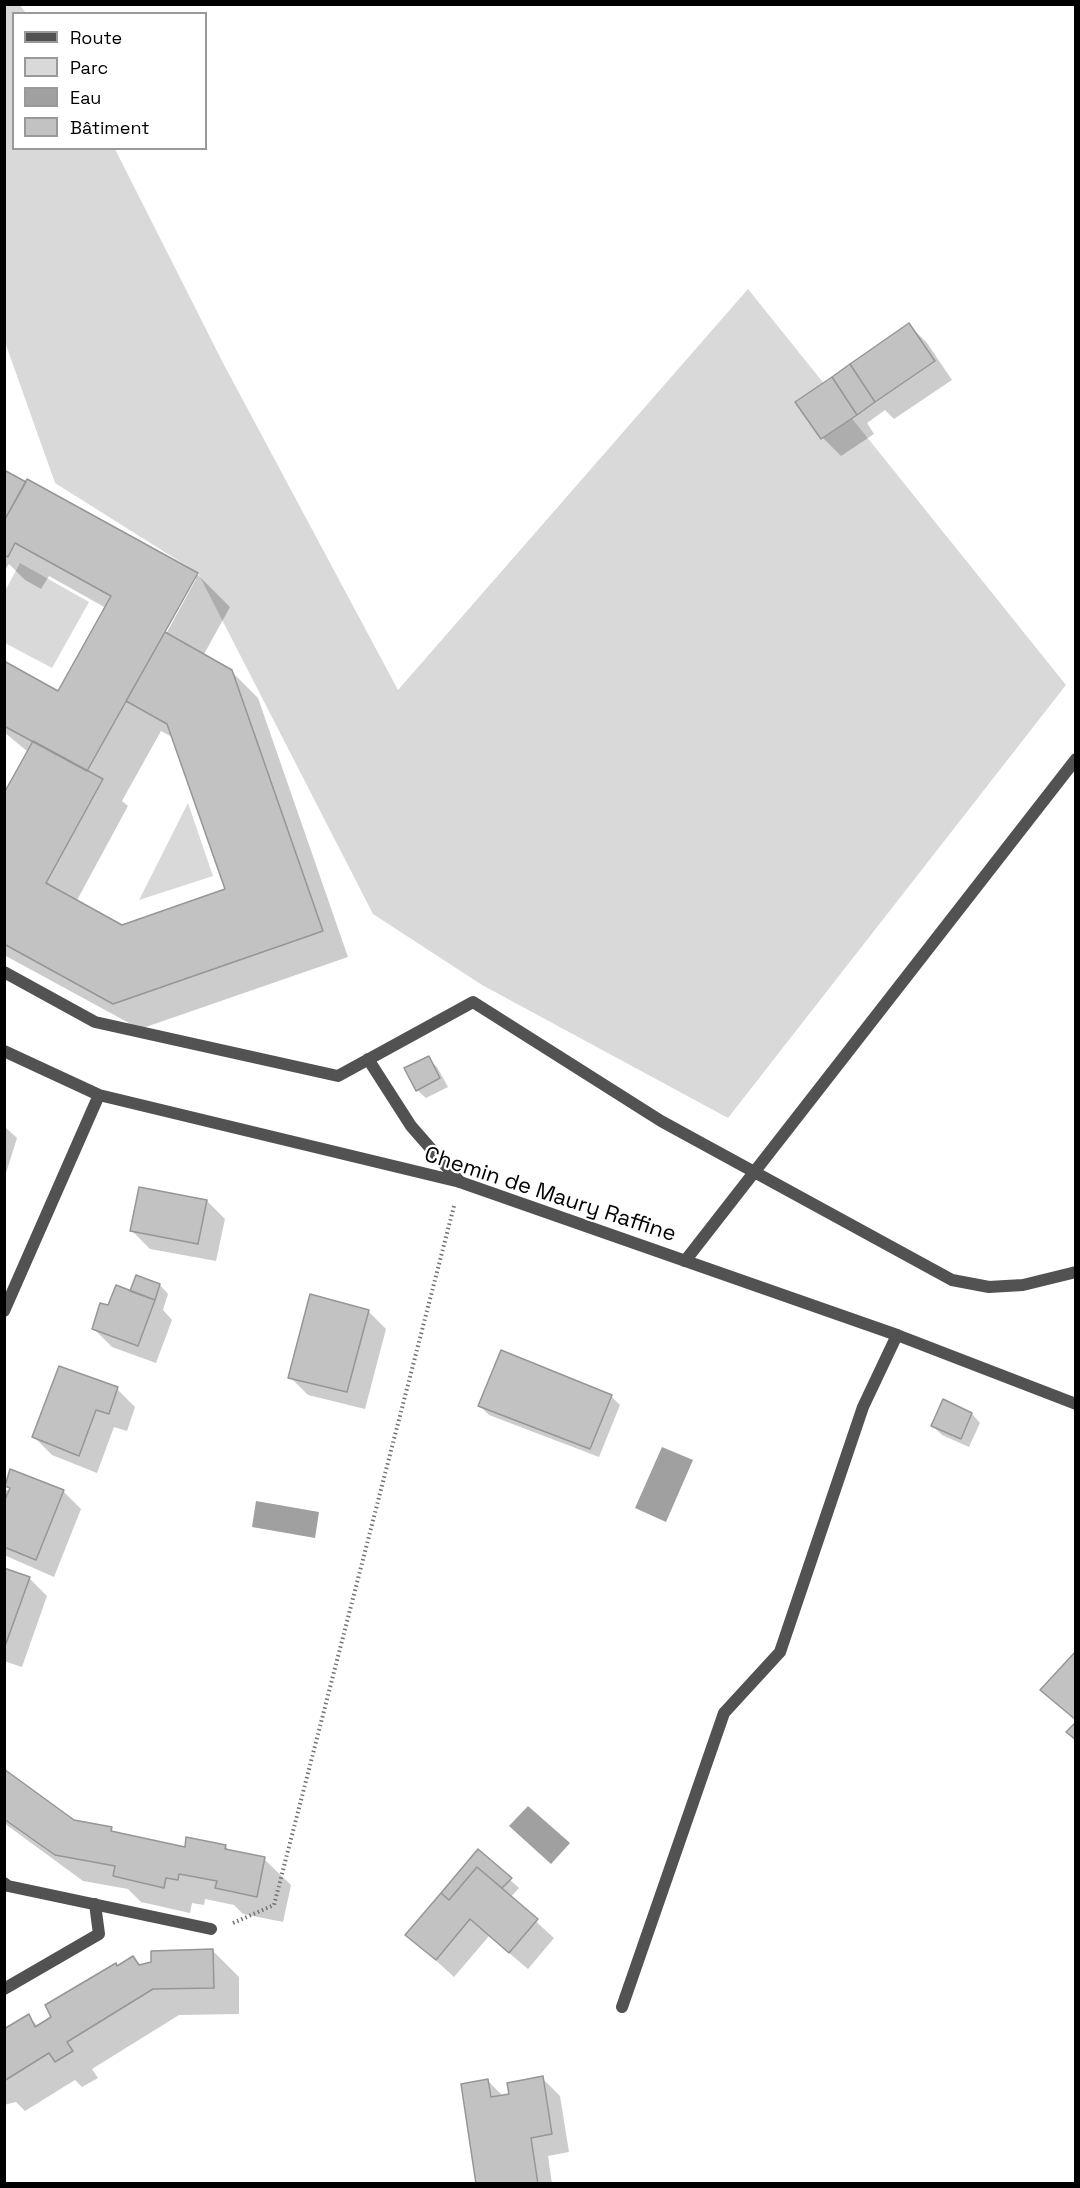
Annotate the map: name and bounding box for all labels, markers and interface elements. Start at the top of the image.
legend [12,12,207,150]
text: Route [70,26,122,49]
text: Parc [70,56,108,79]
text: Eau [70,86,101,109]
text: Bâtiment [70,116,150,139]
street label: Chemin de Maury Raffine [421,1142,679,1248]

